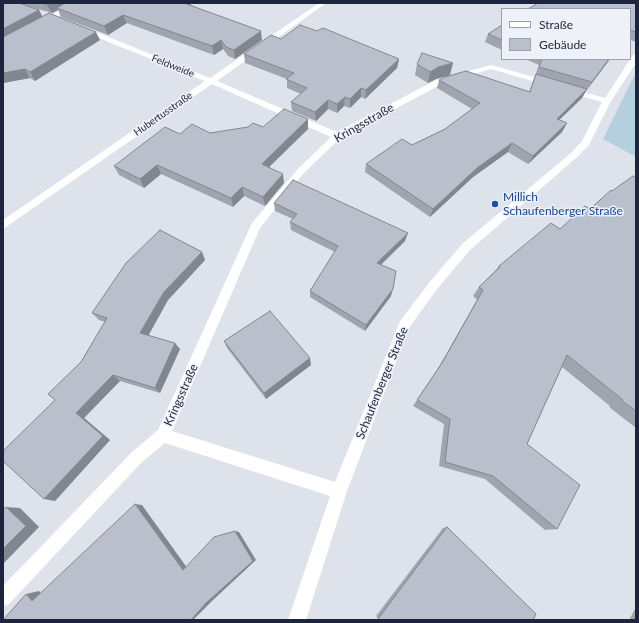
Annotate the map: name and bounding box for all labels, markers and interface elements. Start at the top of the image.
legend [501,8,631,60]
text: Straße [539,17,573,32]
text: Gebäude [539,37,586,52]
street label: Feldweide [150,52,196,80]
street label: Hubertusstraße [131,89,195,139]
street label: Kringsstraße [332,100,396,146]
place label: Millich Schaufenberger Straße [503,190,623,218]
marker: Millich Schaufenberger Straße [490,199,500,209]
street label: Schaufenberger Straße [353,325,411,441]
street label: Kringsstraße [161,362,201,428]

